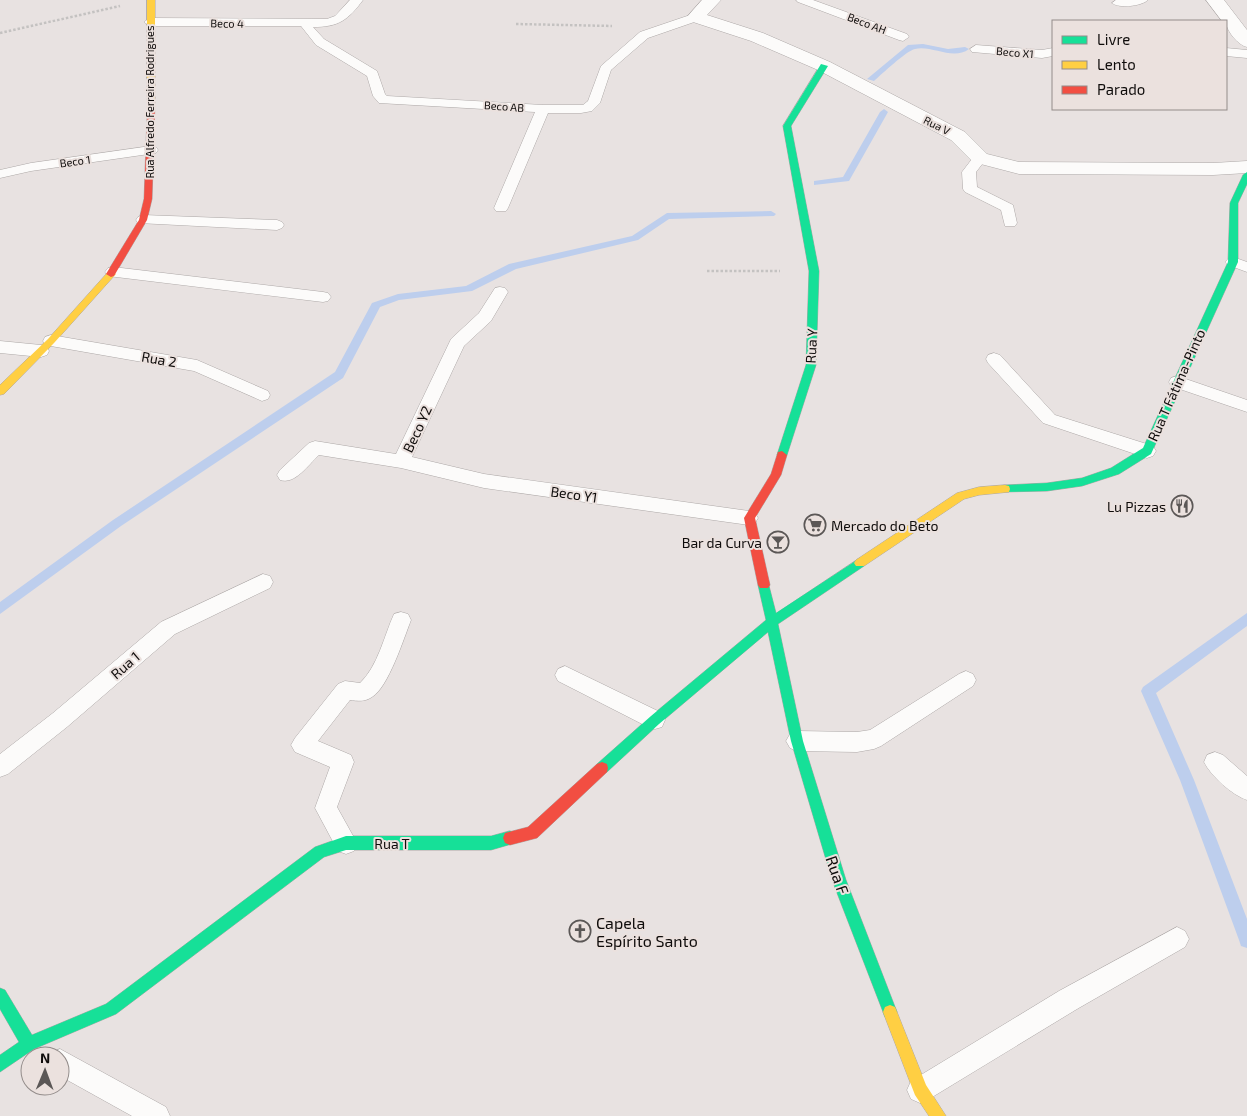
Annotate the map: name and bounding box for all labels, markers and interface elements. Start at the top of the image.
street label: Beco AH [846,10,888,36]
street label: Beco 4 [210,16,244,30]
legend [1052,20,1227,110]
street label: Rua Alfredo Ferreira Rodrigues [143,25,156,178]
text: Livre [1097,30,1130,48]
street label: Beco X1 [996,44,1034,60]
text: Lento [1097,55,1136,73]
text: Parado [1097,80,1145,98]
street label: Beco AB [484,98,525,114]
street label: Rua V [922,113,953,137]
street label: Beco 1 [59,152,91,170]
street label: Rua T Fátima-Pinto [1144,326,1208,444]
street label: Rua Y [802,328,820,364]
street label: Rua 2 [140,348,178,370]
street label: Beco Y2 [399,403,435,455]
street label: Beco Y1 [549,482,599,506]
restaurant icon: Lu Pizzas [1170,494,1194,518]
place label: Lu Pizzas [1107,498,1166,515]
supermarket icon: Mercado do Beto [803,513,827,537]
place label: Mercado do Beto [831,517,938,534]
bar icon: Bar da Curva [766,530,790,554]
place label: Bar da Curva [682,534,762,551]
street label: Rua 1 [107,648,143,682]
street label: Rua T [374,835,410,852]
street label: Rua F [823,853,854,897]
place label: Capela Espírito Santo [596,913,698,950]
church icon: Capela Espírito Santo [568,919,592,943]
north arrow [20,1046,70,1096]
text: N [40,1049,50,1066]

